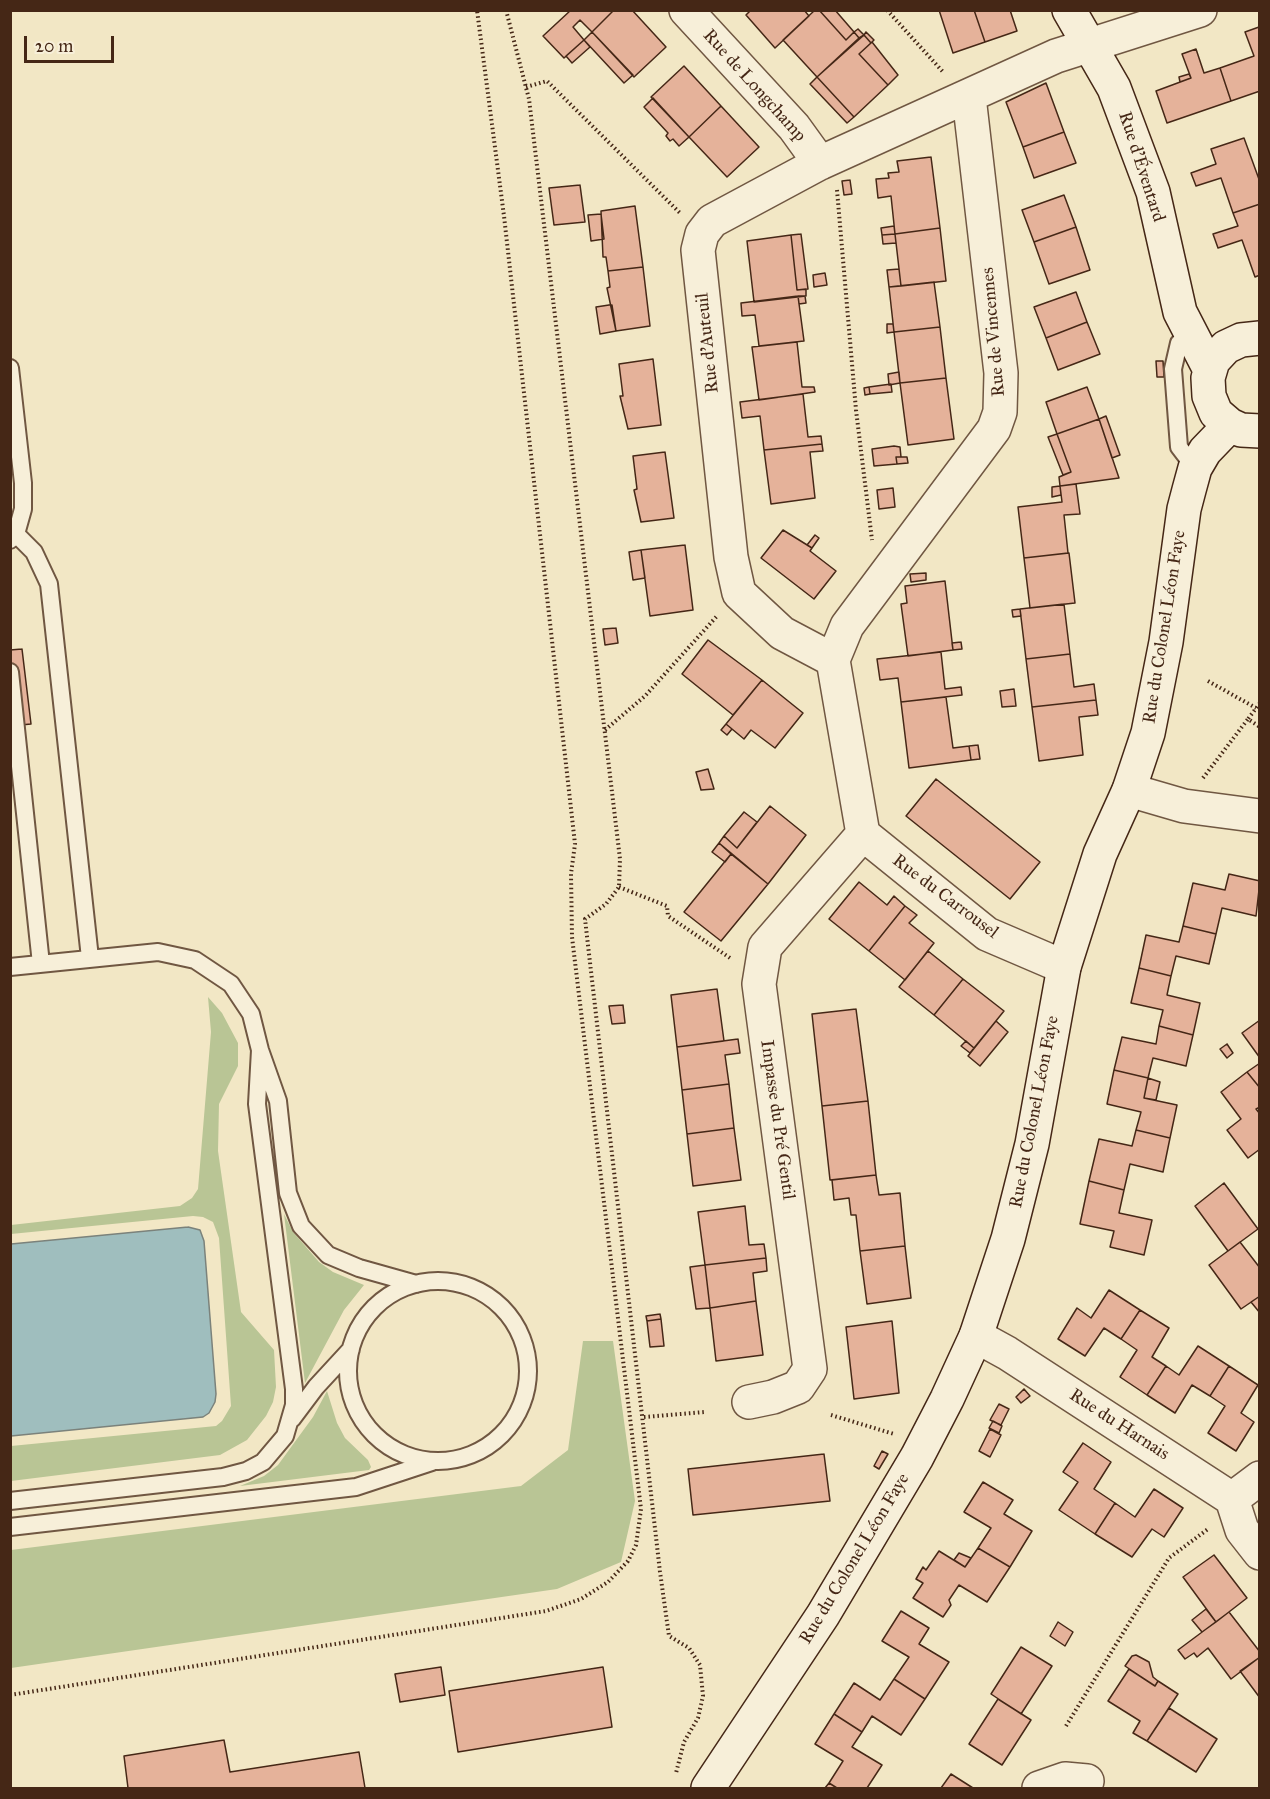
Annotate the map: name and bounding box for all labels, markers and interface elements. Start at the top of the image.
scale bar [27,24,117,62]
street label: Rue de Longchamp [698,25,810,147]
text: 20 m [35,35,73,57]
street label: Rue d'Éventard [1113,109,1169,225]
street label: Rue de Vincennes [978,266,1010,398]
street label: Rue d'Auteuil [692,292,724,394]
street label: Rue du Colonel Léon Faye [1139,529,1191,725]
street label: Rue du Carrousel [888,850,1002,944]
street label: Rue du Colonel Léon Faye [1006,1014,1064,1210]
street label: Impasse du Pré Gentil [755,1039,799,1201]
street label: Rue du Harnais [1065,1385,1173,1465]
street label: Rue du Colonel Léon Faye [795,1470,915,1648]

